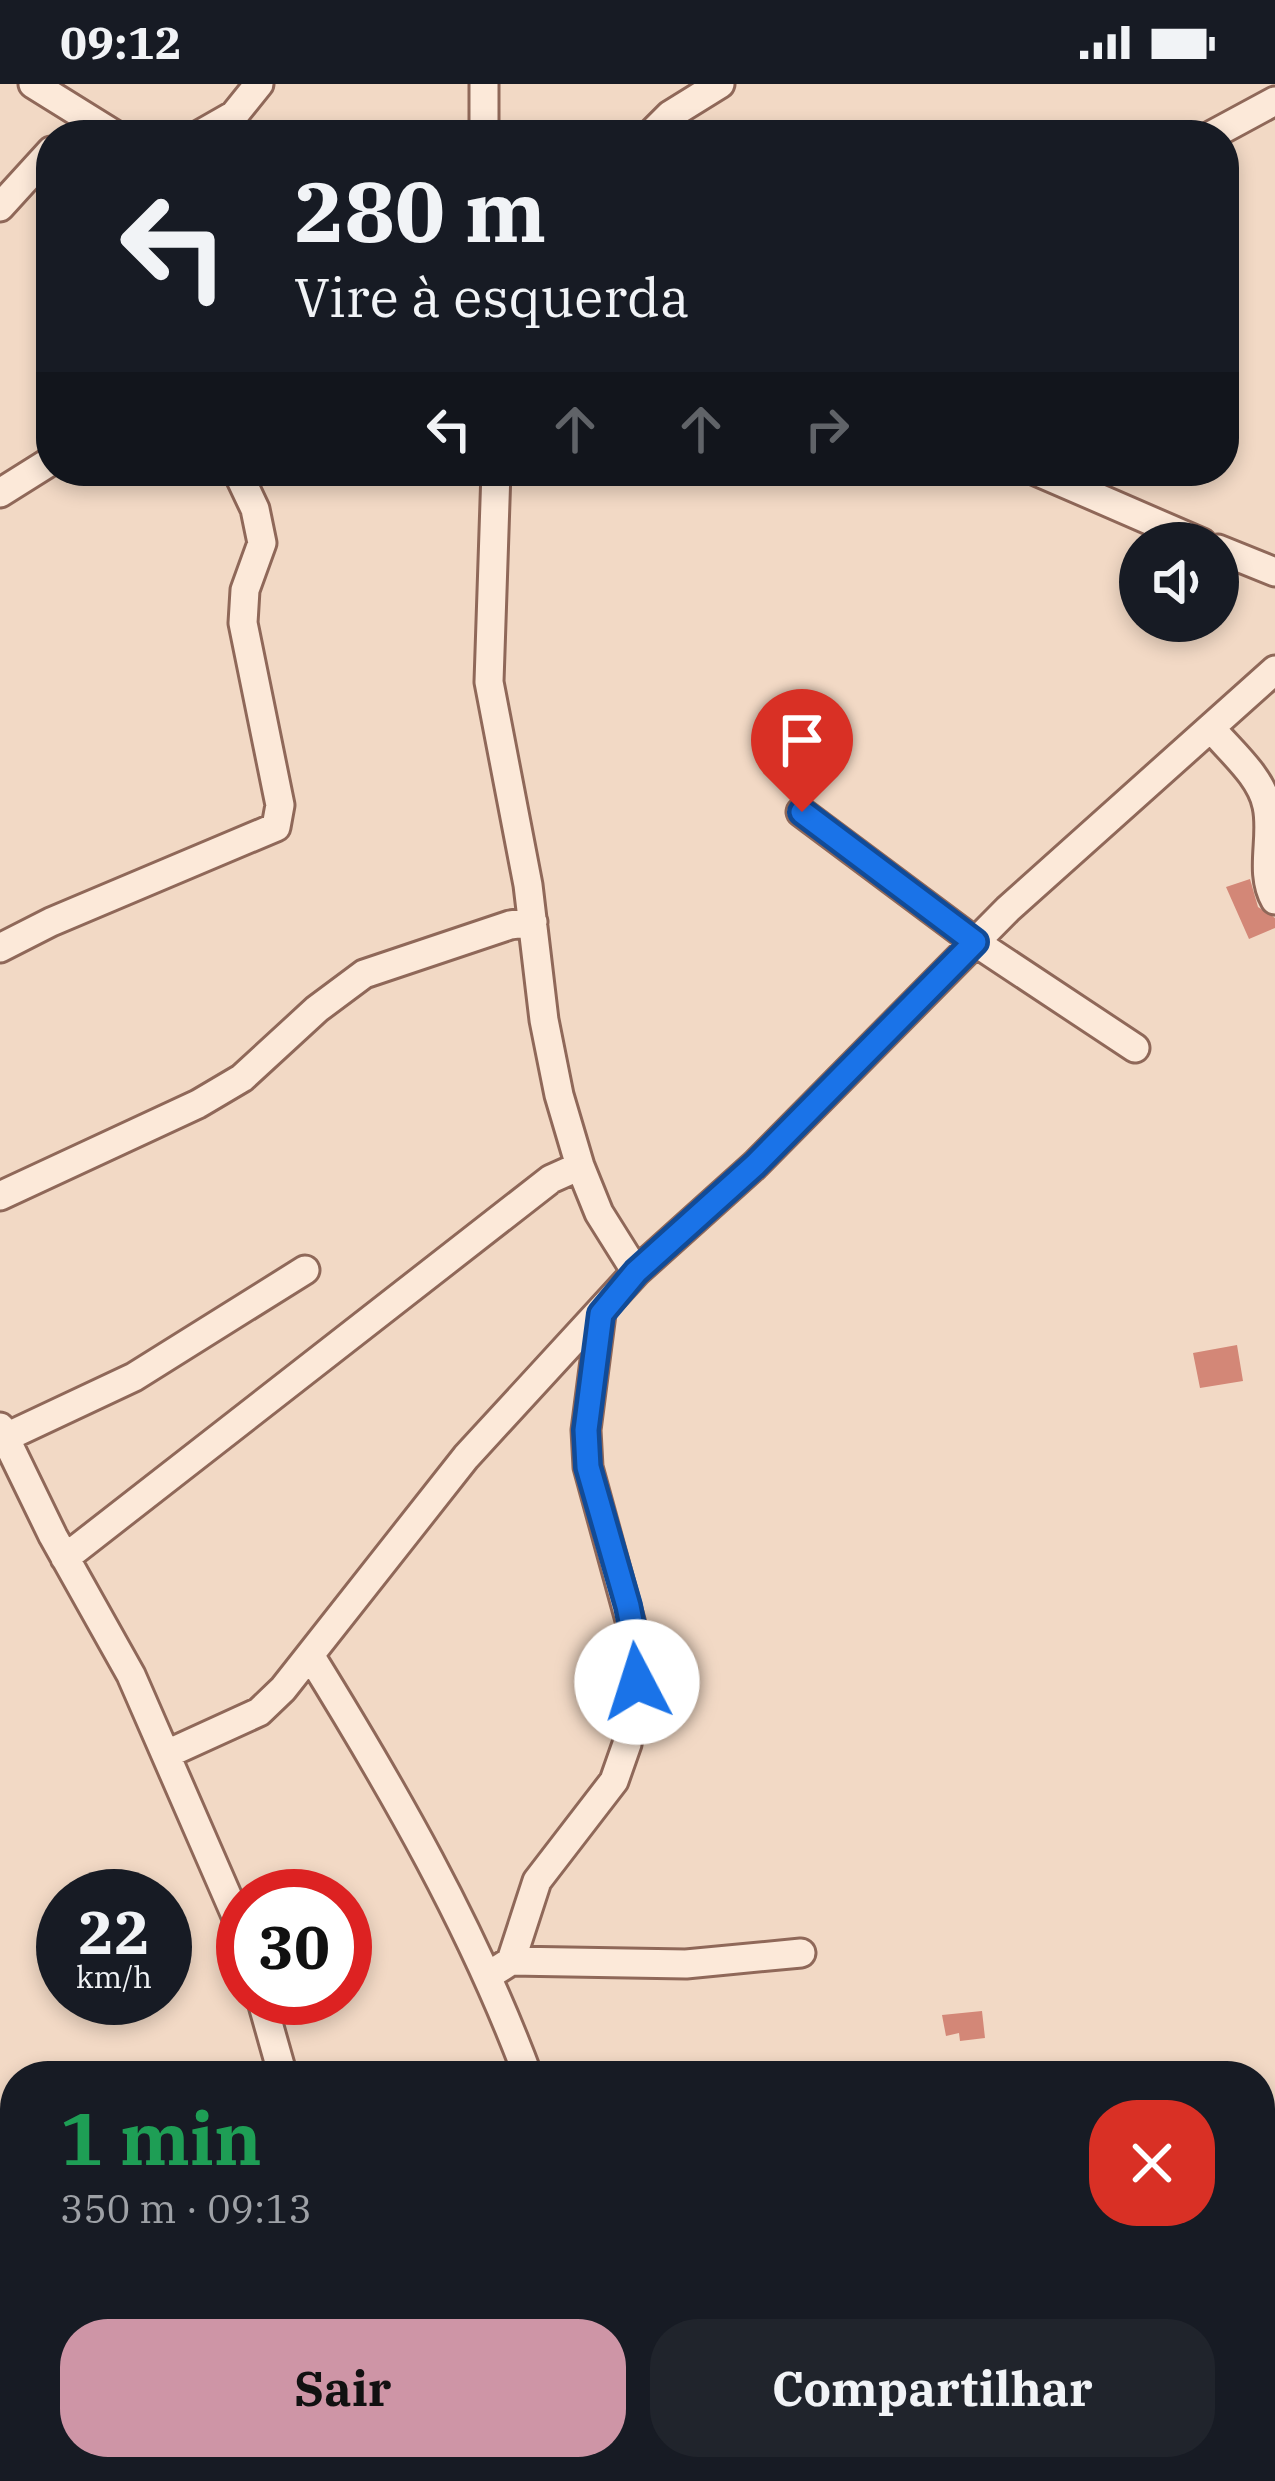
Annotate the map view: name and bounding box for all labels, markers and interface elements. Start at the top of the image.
text: 09:12 [60,13,182,71]
text: 280 m [294,156,546,265]
icon: left [96,168,252,324]
text: Vire à esquerda [294,262,689,332]
icon: left [416,396,482,462]
icon: ahead [542,396,608,462]
icon: ahead [668,396,734,462]
icon: right [794,396,860,462]
map controls [1119,522,1239,642]
button: sound [1119,522,1239,642]
pin [751,689,853,812]
icon: arrive [769,707,835,773]
position arrow [574,1619,700,1745]
speed limit sign: 30 [216,1869,372,2025]
text: 22 [78,1892,150,1971]
text: km/h [76,1957,152,1996]
text: 1 min [60,2091,262,2185]
button: close [1089,2100,1215,2226]
text: 350 m · 09:13 [60,2183,312,2234]
button: Sair [60,2319,626,2457]
button: Compartilhar [650,2319,1215,2457]

